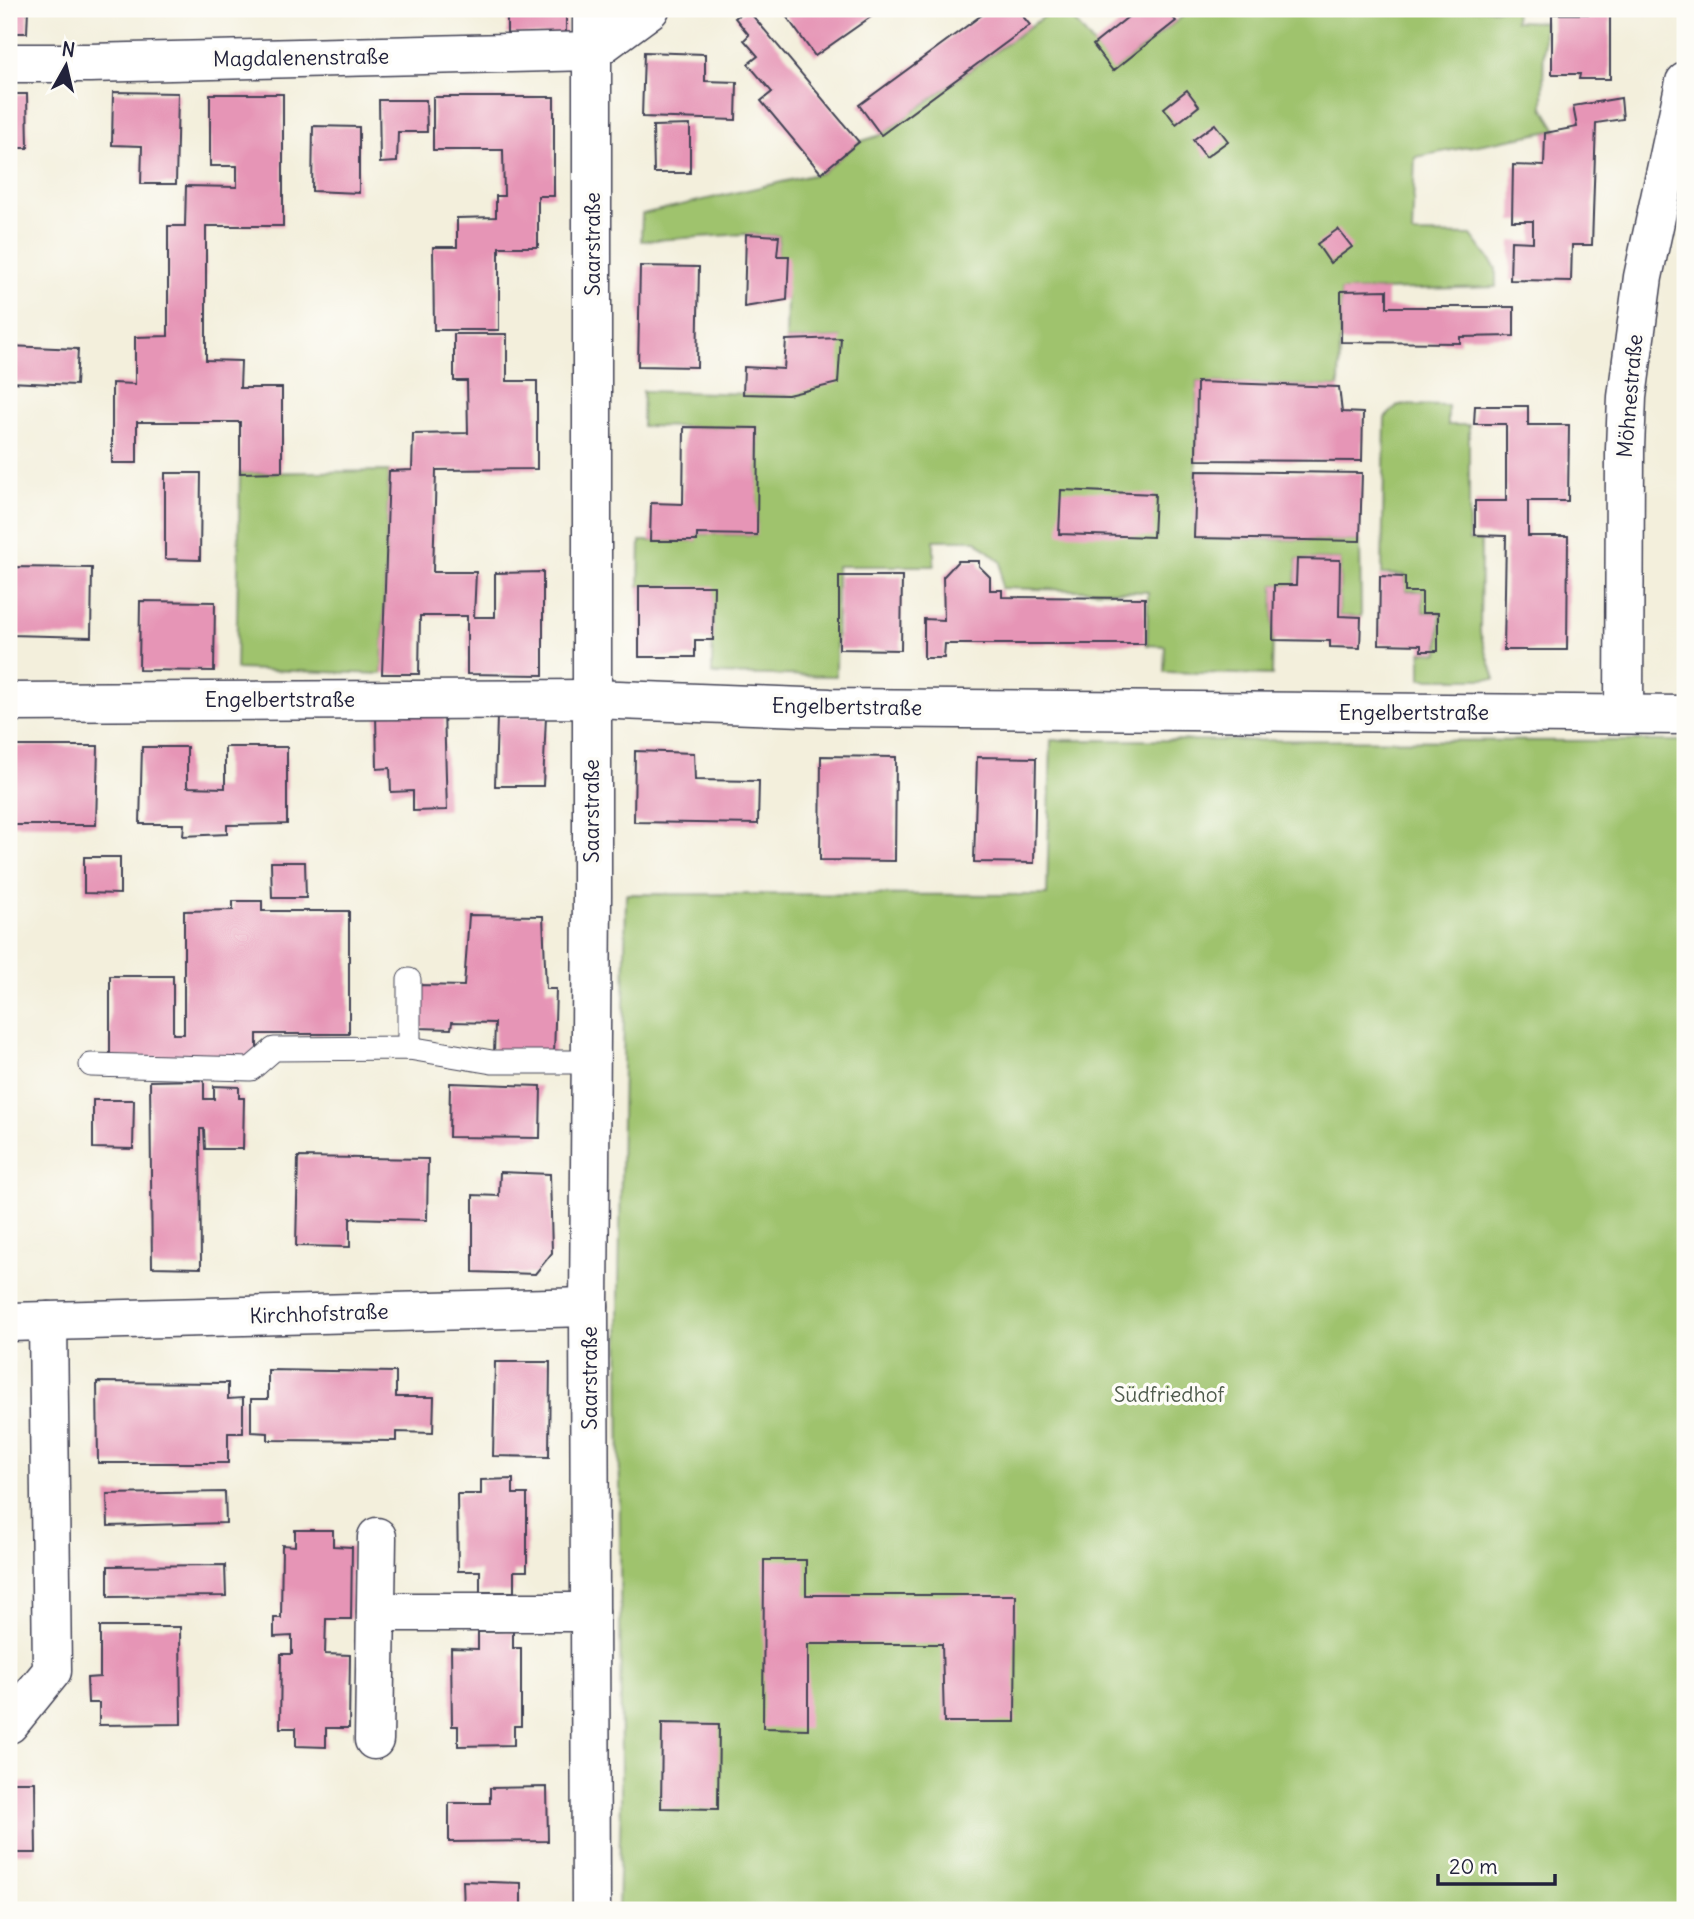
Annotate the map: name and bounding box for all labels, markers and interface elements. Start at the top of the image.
north arrow [32,32,102,102]
text: N [60,36,77,62]
street label: Magdalenenstraße [213,42,389,73]
street label: Saarstraße [579,192,606,296]
street label: Möhnestraße [1611,333,1648,459]
street label: Engelbertstraße [205,686,355,713]
street label: Engelbertstraße [772,692,922,721]
street label: Engelbertstraße [1339,699,1489,726]
street label: Saarstraße [578,759,605,863]
street label: Kirchhofstraße [249,1298,389,1329]
street label: Saarstraße [576,1326,603,1430]
park label: Südfriedhof [1114,1381,1225,1408]
scale bar [1438,1842,1556,1886]
text: 20 m [1449,1853,1498,1880]

